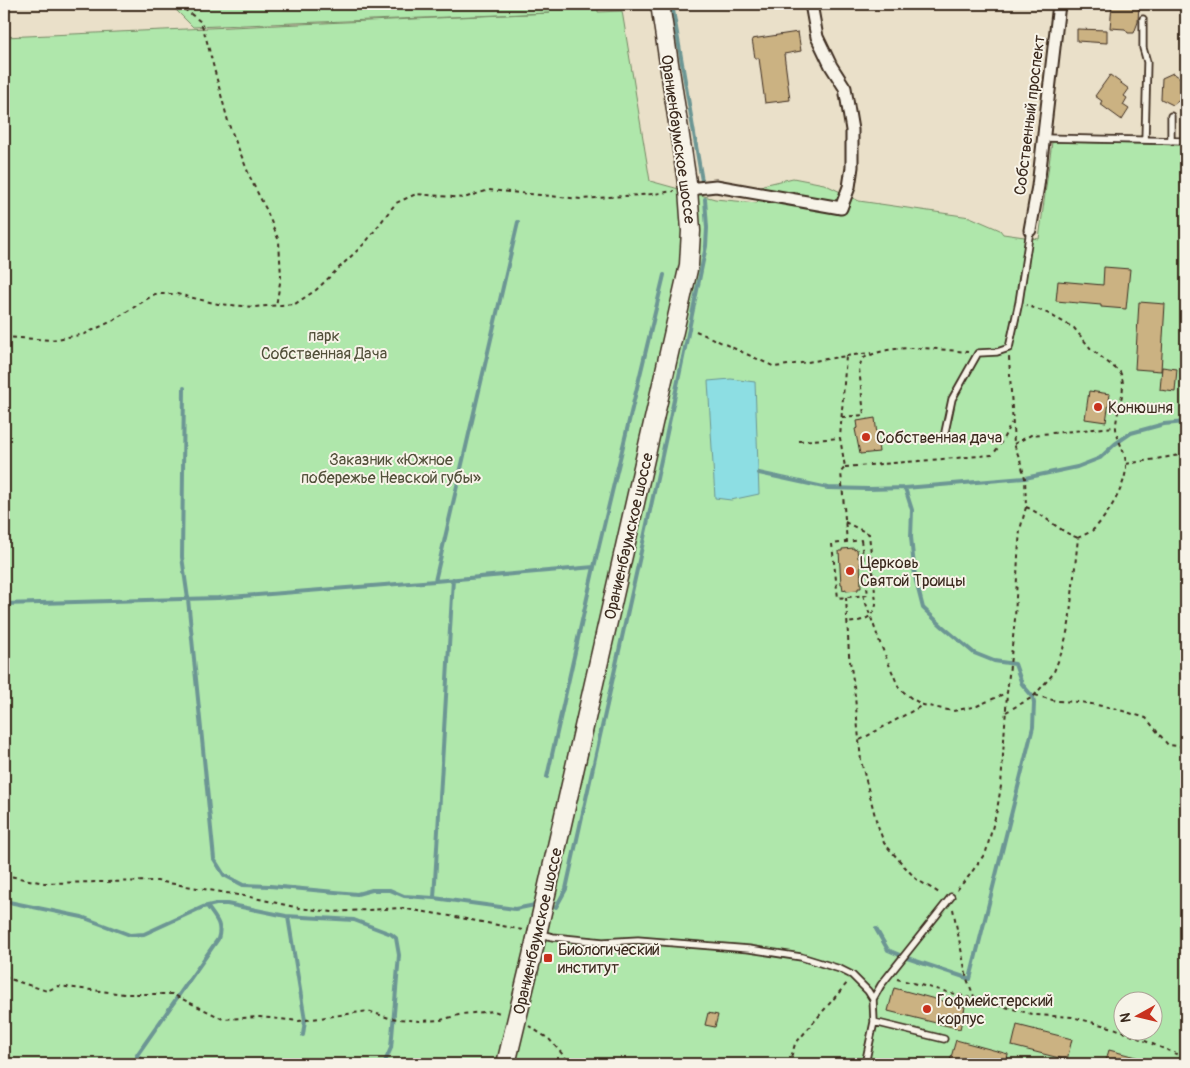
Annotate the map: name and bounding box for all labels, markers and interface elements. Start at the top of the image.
street label: Собственный проспект [1010,34,1050,196]
street label: Ораниенбаумское шоссе [656,53,700,225]
park label: парк Собственная Дача [261,326,387,364]
place label: Конюшня [1108,398,1173,418]
marker: Конюшня [1092,401,1104,413]
place label: Собственная дача [876,428,1002,448]
marker: Собственная дача [860,431,872,443]
park label: Заказник «Южное побережье Невской губы» [301,450,481,488]
street label: Ораниенбаумское шоссе [600,451,658,622]
place label: Церковь Святой Троицы [860,553,966,591]
marker: Церковь Святой Троицы [844,565,856,577]
street label: Ораниенбаумское шоссе [509,846,567,1017]
place label: Биологический институт [558,940,660,978]
marker: Биологический институт [542,952,554,964]
north arrow [1112,990,1162,1040]
place label: Гофмейстерский корпус [937,991,1053,1029]
marker: Гофмейстерский корпус [921,1003,933,1015]
text: N [1117,1012,1135,1024]

